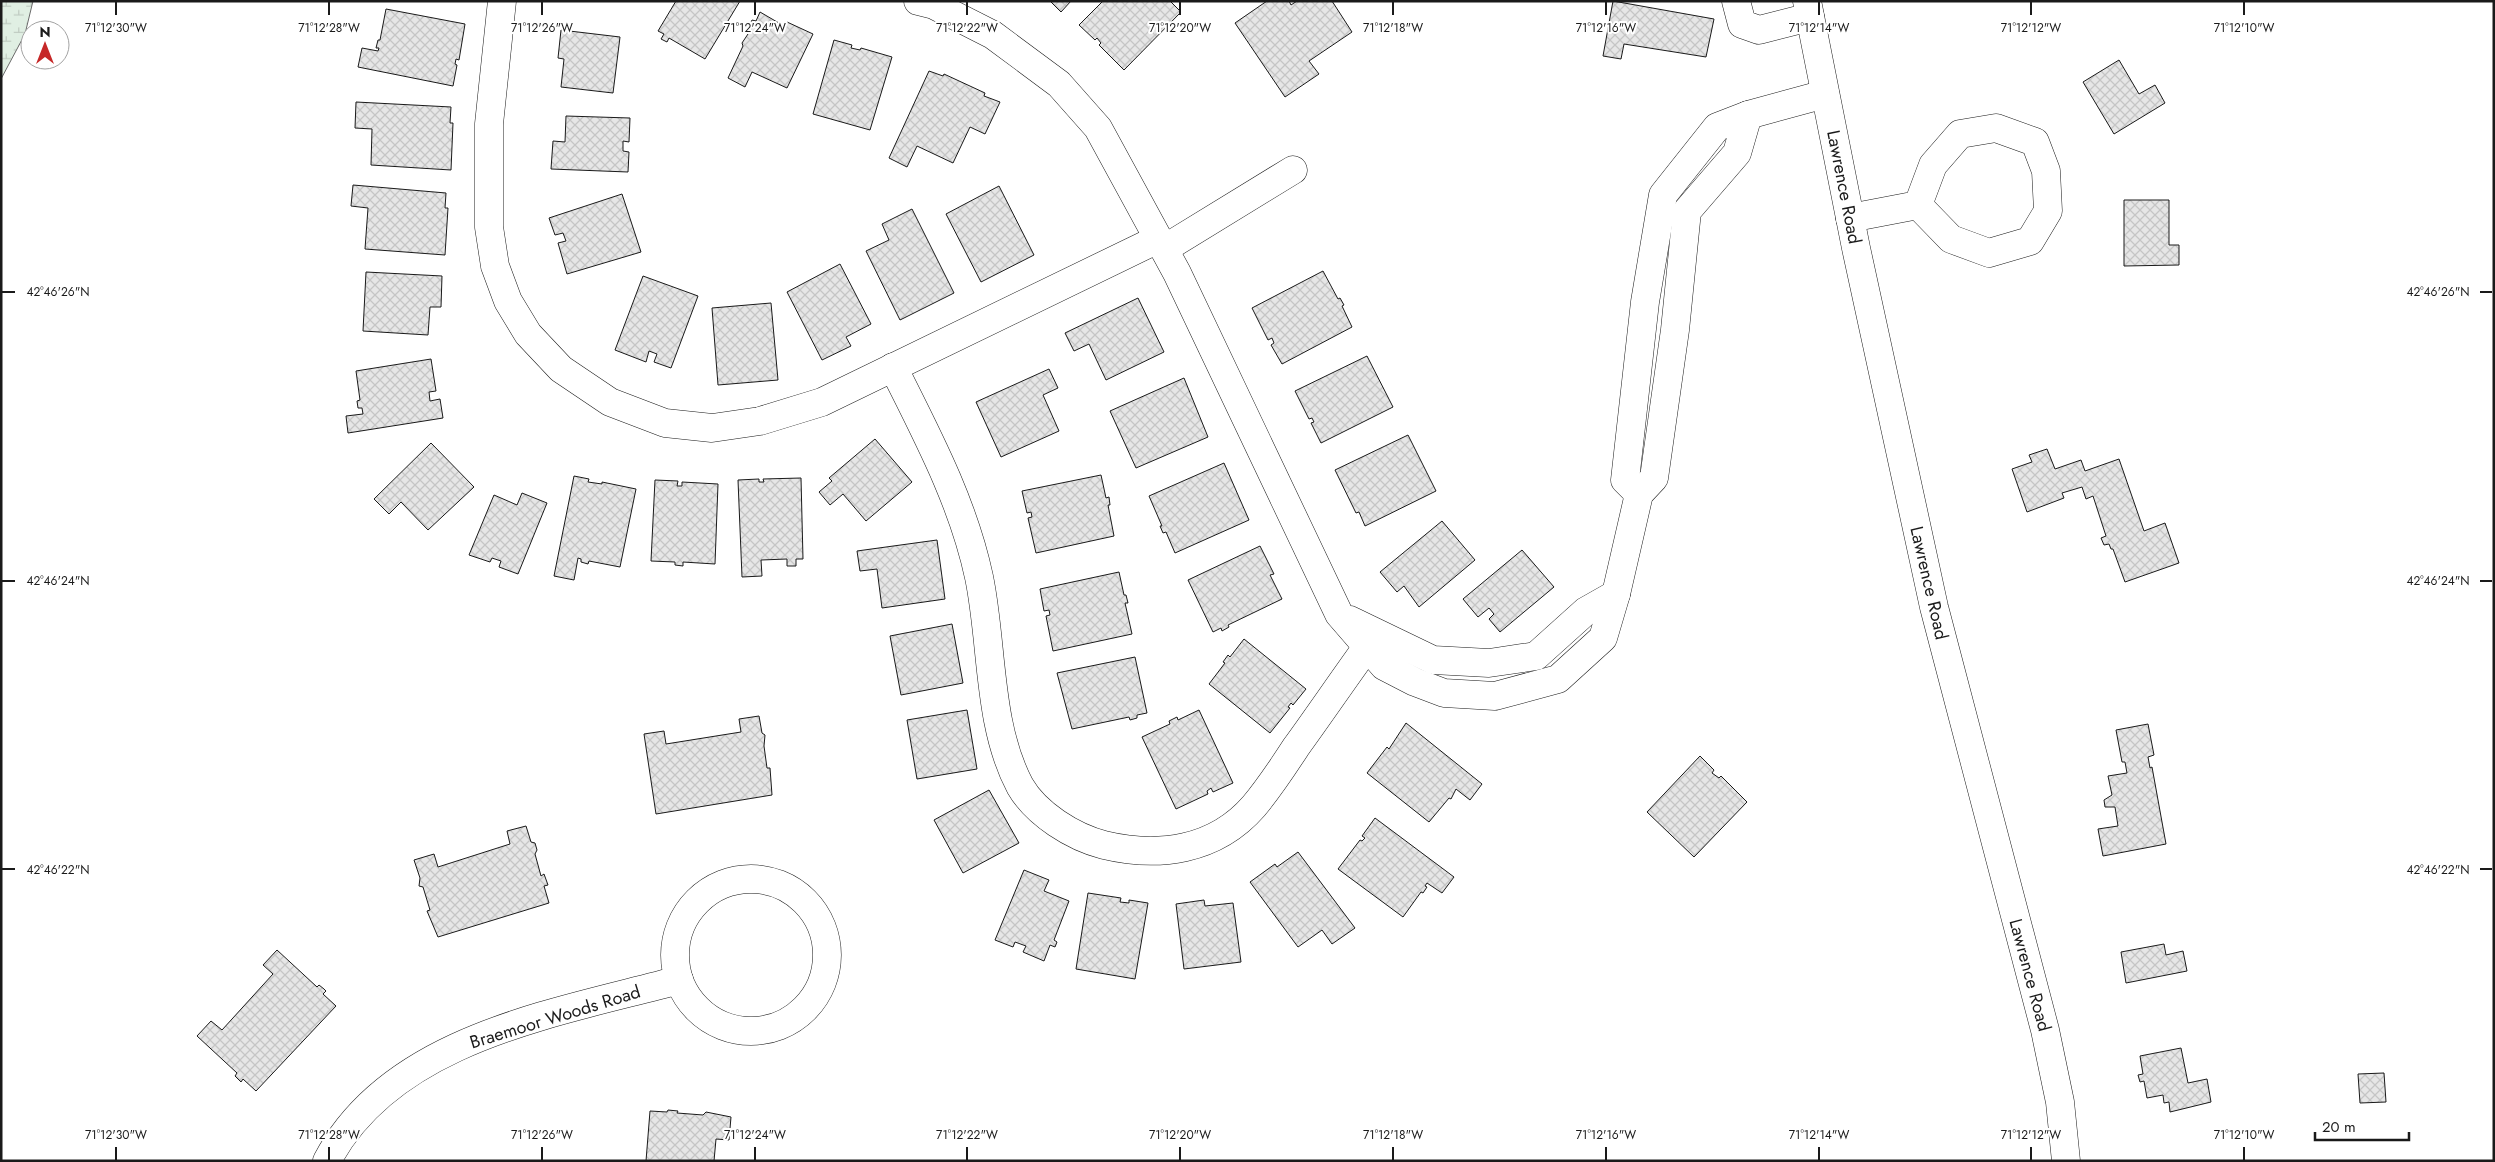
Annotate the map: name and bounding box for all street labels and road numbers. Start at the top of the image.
street label: Lawrence Road [1820,128,1868,246]
street label: Lawrence Road [1903,524,1955,642]
street label: Lawrence Road [2002,916,2058,1034]
street label: Braemoor Woods Road [466,979,644,1055]

